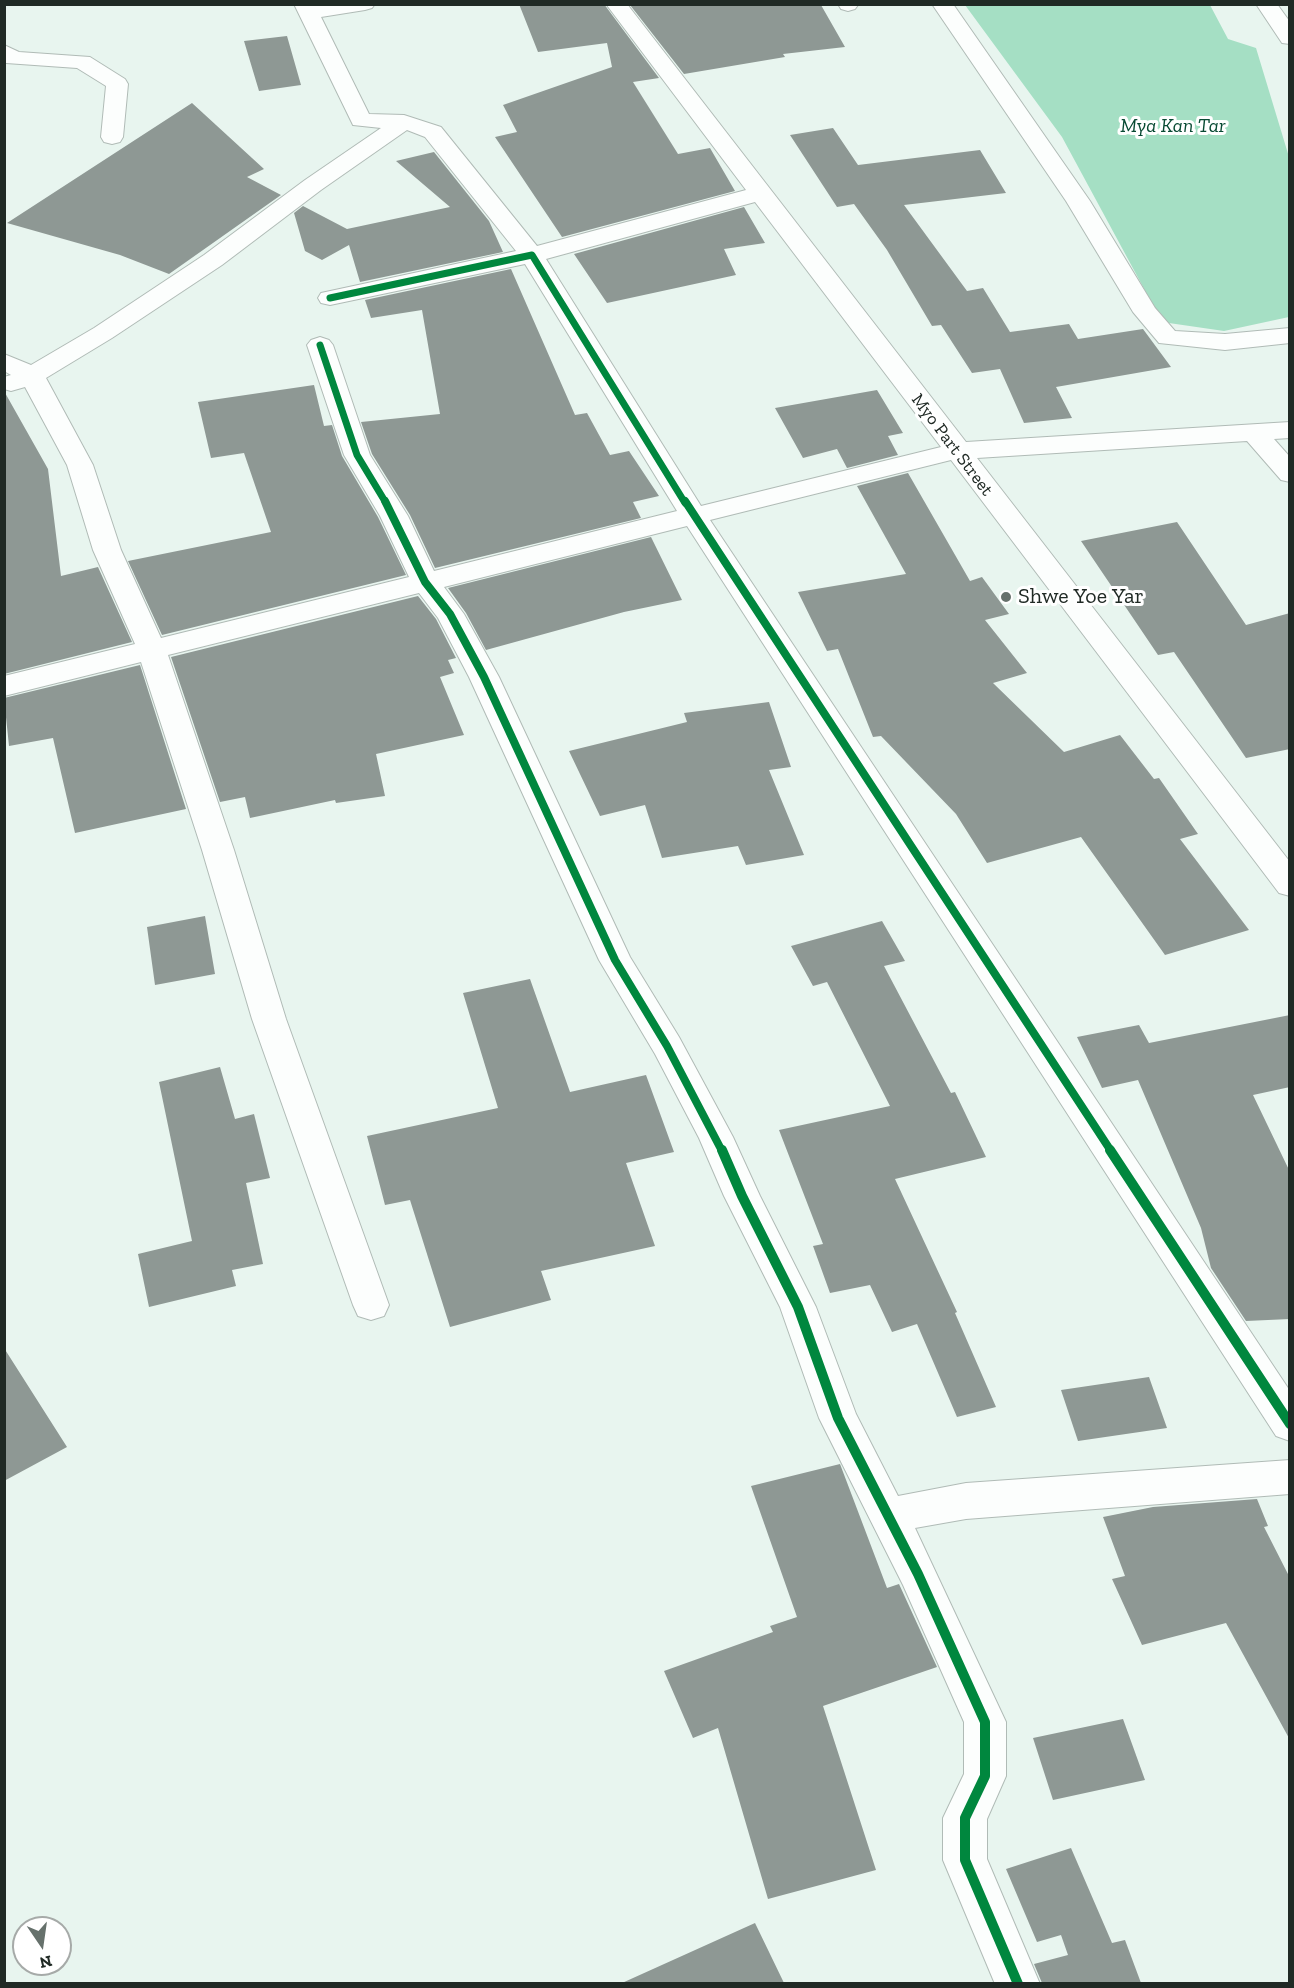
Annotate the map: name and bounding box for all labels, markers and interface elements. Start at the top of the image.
water label: Mya Kan Tar [1120,114,1226,138]
street label: Myo Part Street [907,390,997,500]
place label: Shwe Yoe Yar [1018,584,1144,610]
marker: Shwe Yoe Yar [999,590,1013,604]
north arrow [12,1916,72,1976]
text: N [38,1951,54,1973]

